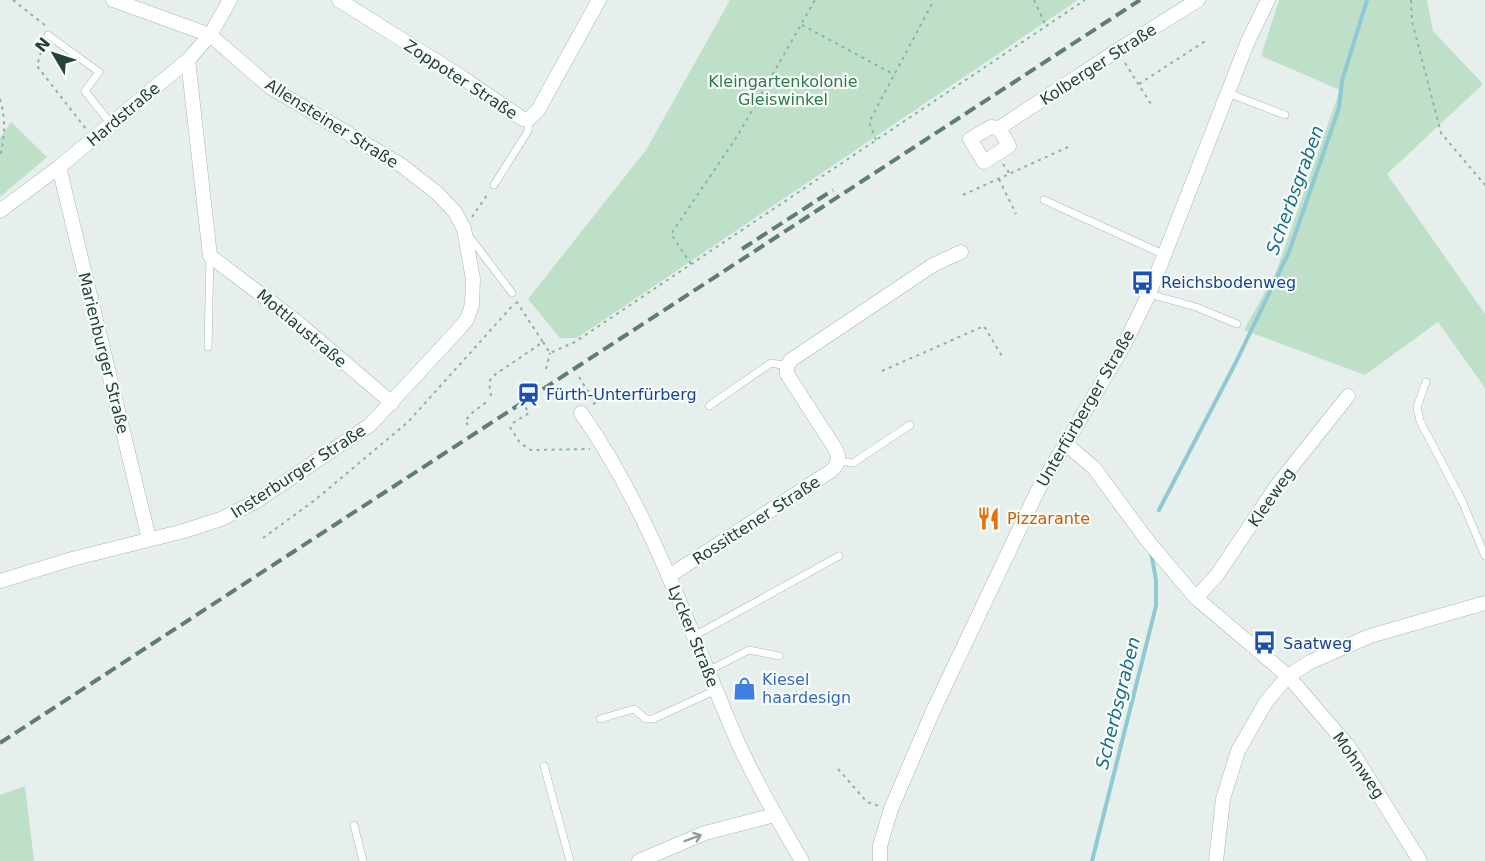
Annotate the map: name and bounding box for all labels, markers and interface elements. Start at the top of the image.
street label: Kolberger Straße [1037,20,1160,109]
north arrow [24,24,84,84]
text: N [31,34,54,56]
street label: Zoppoter Straße [400,36,521,123]
park label: Kleingartenkolonie Gleiswinkel [708,72,858,109]
street label: Allensteiner Straße [262,75,402,172]
street label: Hardstraße [83,78,164,150]
water label: Scherbsgraben [1261,122,1328,257]
bus stop icon: Reichsbodenweg [1130,269,1156,295]
street label: Marienburger Straße [74,270,133,436]
place label: Reichsbodenweg [1161,273,1296,292]
street label: Mottlaustraße [253,285,350,371]
street label: Unterfürberger Straße [1033,327,1138,490]
station icon: Fürth-Unterfürberg [515,381,541,407]
place label: Fürth-Unterfürberg [546,385,697,404]
street label: Insterburger Straße [227,421,369,522]
street label: Kleeweg [1244,464,1299,530]
street label: Rossittener Straße [689,472,824,569]
restaurant icon: Pizzarante [976,505,1002,531]
place label: Pizzarante [1007,509,1090,528]
street label: Lycker Straße [664,582,723,690]
bus stop icon: Saatweg [1252,630,1278,656]
water label: Scherbsgraben [1091,634,1144,771]
place label: Saatweg [1283,634,1352,653]
place label: Kiesel haardesign [762,670,851,707]
shop icon: Kiesel haardesign [731,675,757,701]
street label: Mohnweg [1329,728,1388,802]
one-way arrow [683,832,702,843]

